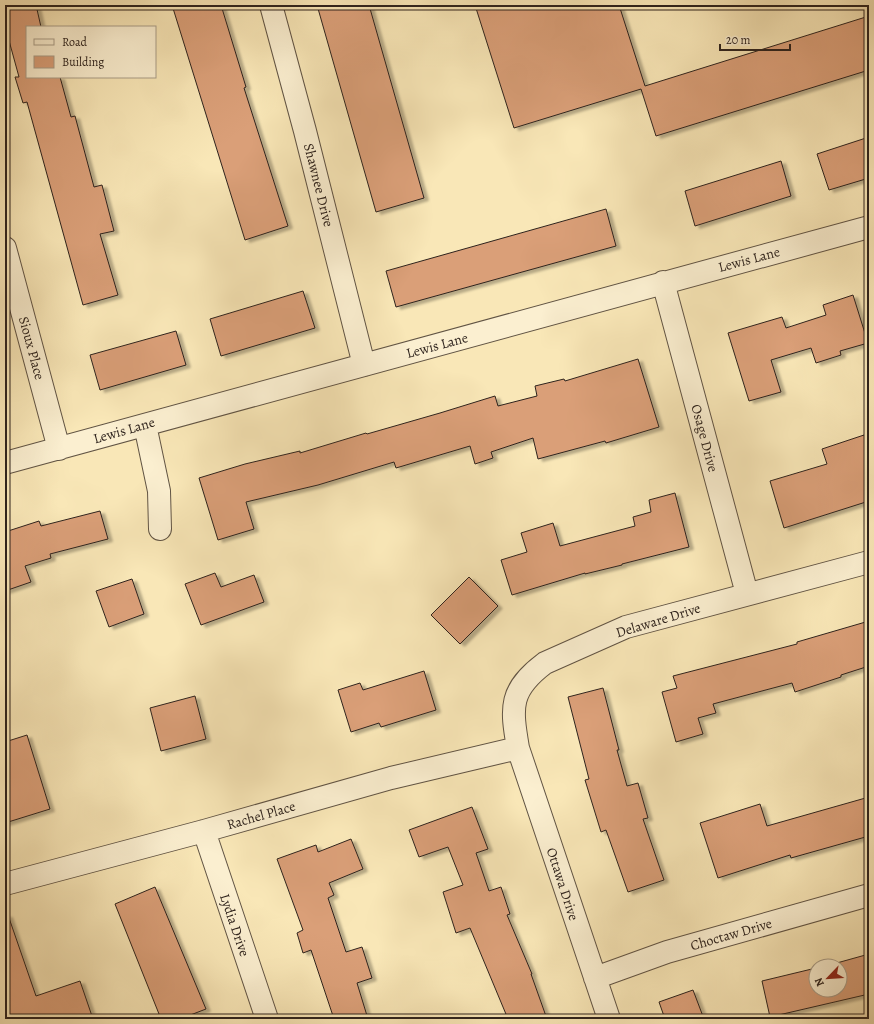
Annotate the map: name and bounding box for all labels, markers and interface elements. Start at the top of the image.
legend [26,26,156,78]
scale bar [720,26,790,52]
text: 20 m [726,32,750,48]
text: Road [62,34,88,50]
text: Building [62,54,104,70]
street label: Shawnee Drive [299,141,338,229]
street label: Lewis Lane [716,242,782,277]
street label: Sioux Place [14,314,49,382]
street label: Lewis Lane [404,328,470,363]
street label: Osage Drive [686,402,723,474]
street label: Lewis Lane [91,413,157,448]
street label: Delaware Drive [613,599,703,642]
street label: Rachel Place [225,797,298,834]
street label: Ottawa Drive [542,845,583,923]
street label: Lydia Drive [215,891,254,959]
street label: Choctaw Drive [688,914,774,955]
north arrow [808,958,848,998]
text: N [811,975,828,989]

